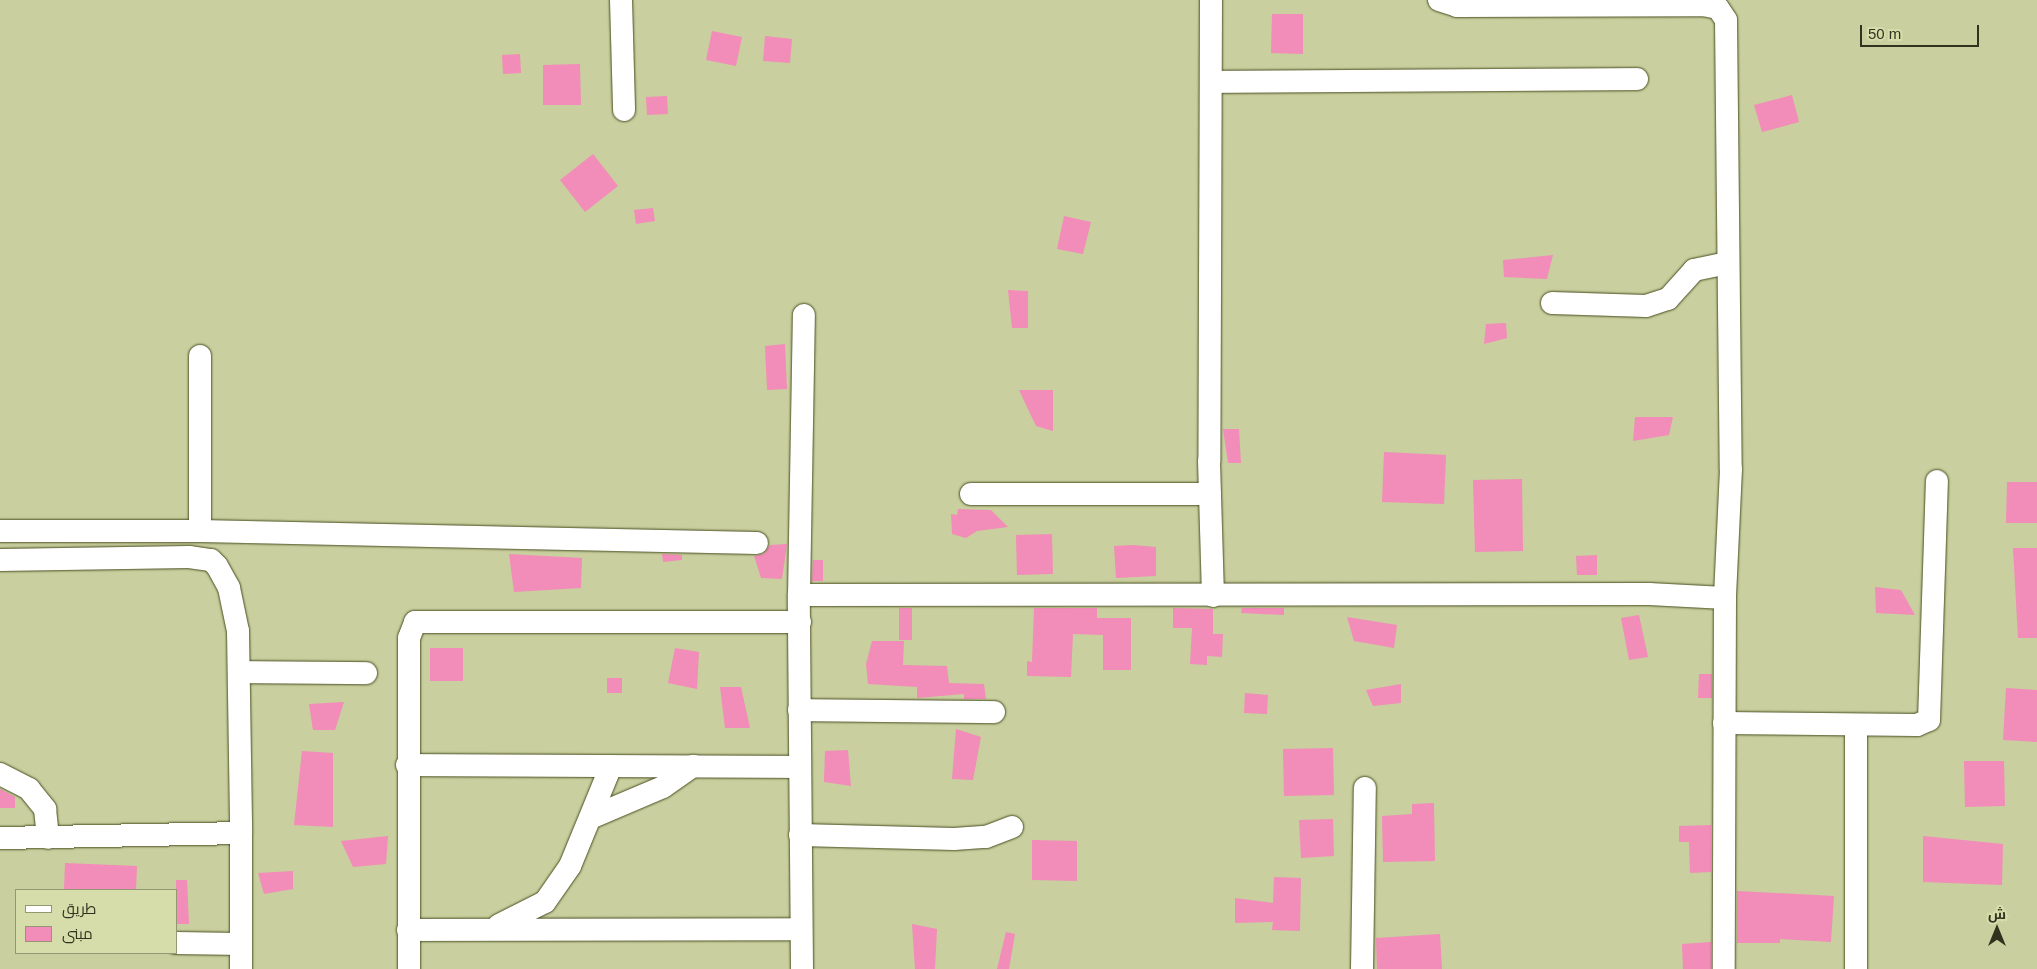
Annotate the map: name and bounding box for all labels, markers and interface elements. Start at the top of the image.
scale bar [1862,15,1981,47]
text: 50 m [1868,25,1901,42]
legend [15,889,178,954]
text: طريق [62,900,96,917]
north arrow [1972,904,2022,954]
text: ش [1988,906,2006,922]
text: مبنى [62,925,93,942]

